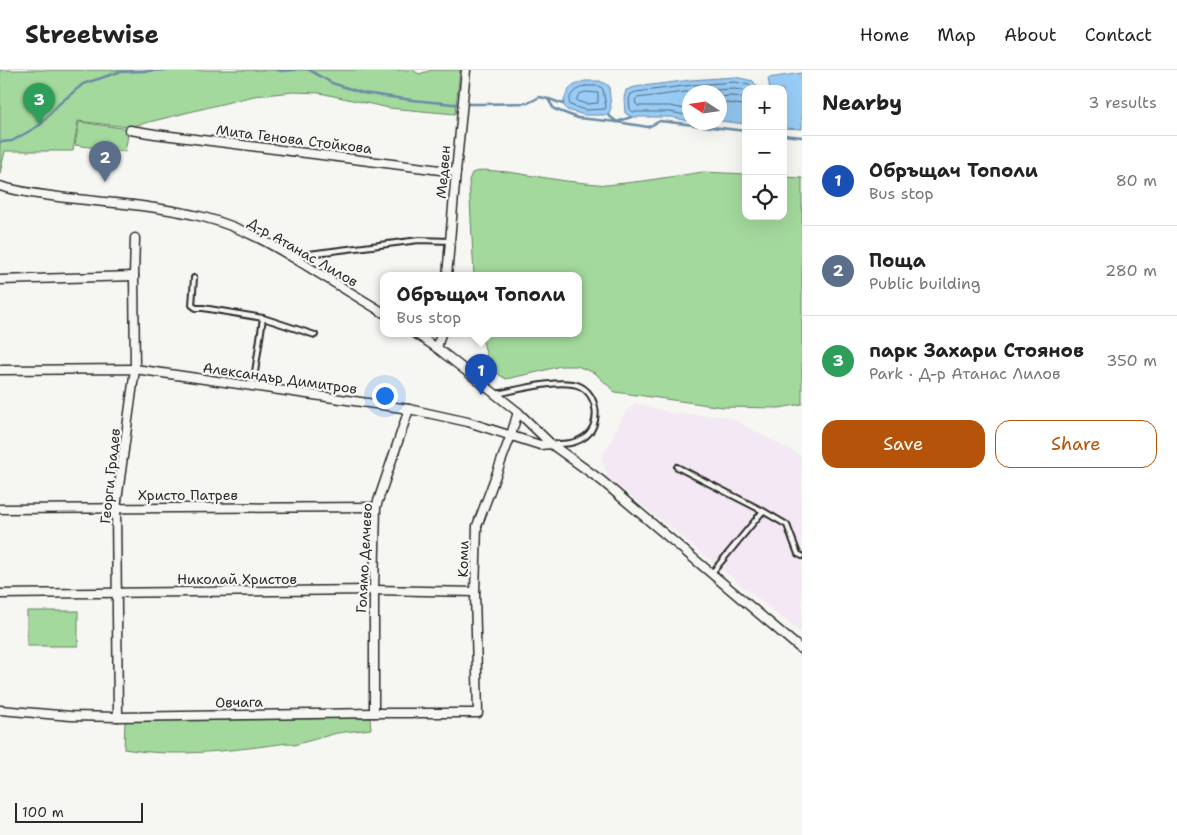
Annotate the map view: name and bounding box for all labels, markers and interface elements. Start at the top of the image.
text: Streetwise [25,19,159,51]
text: Home [860,23,909,47]
text: Map [937,23,976,47]
text: About [1004,23,1057,47]
text: Contact [1085,23,1152,47]
pin: 3 [23,83,55,124]
north arrow [682,85,727,130]
map controls [742,85,787,220]
button: + [742,85,787,130]
text: Nearby [822,89,902,117]
text: 3 results [1088,92,1157,113]
street label: Мита Генова Стойкова [215,120,373,158]
button: − [742,130,787,175]
pin: 2 [89,141,121,182]
street label: Медвен [432,145,454,199]
text: Обръщач Тополи [869,158,1038,183]
text: 1 [834,170,842,191]
text: 80 m [1116,170,1157,191]
button: locate [742,175,787,220]
text: Bus stop [869,183,934,204]
street label: Д-р Атанас Лилов [245,213,361,291]
text: Поща [869,248,926,273]
text: 2 [832,260,844,281]
text: 280 m [1105,260,1157,281]
popup [380,272,582,337]
text: Public building [869,273,981,294]
text: Обръщач Тополи [397,282,565,307]
text: Bus stop [397,307,461,328]
text: парк Захари Стоянов [869,338,1084,363]
text: 3 [832,350,844,371]
text: 350 m [1106,350,1157,371]
pin: 1 [465,354,497,395]
street label: Александър Димитров [202,358,358,398]
text: Park · Д-р Атанас Лилов [869,363,1060,384]
your location [372,383,398,409]
button: Save [822,420,985,468]
button: Share [995,420,1157,468]
street label: Георги Градев [96,427,124,525]
street label: Христо Патрев [138,486,238,504]
street label: Голямо Делчево [352,502,376,614]
street label: Коми [454,540,472,578]
street label: Николай Христов [177,570,297,588]
street label: Овчага [215,693,263,711]
scale bar [15,800,142,823]
text: 100 m [22,803,64,821]

